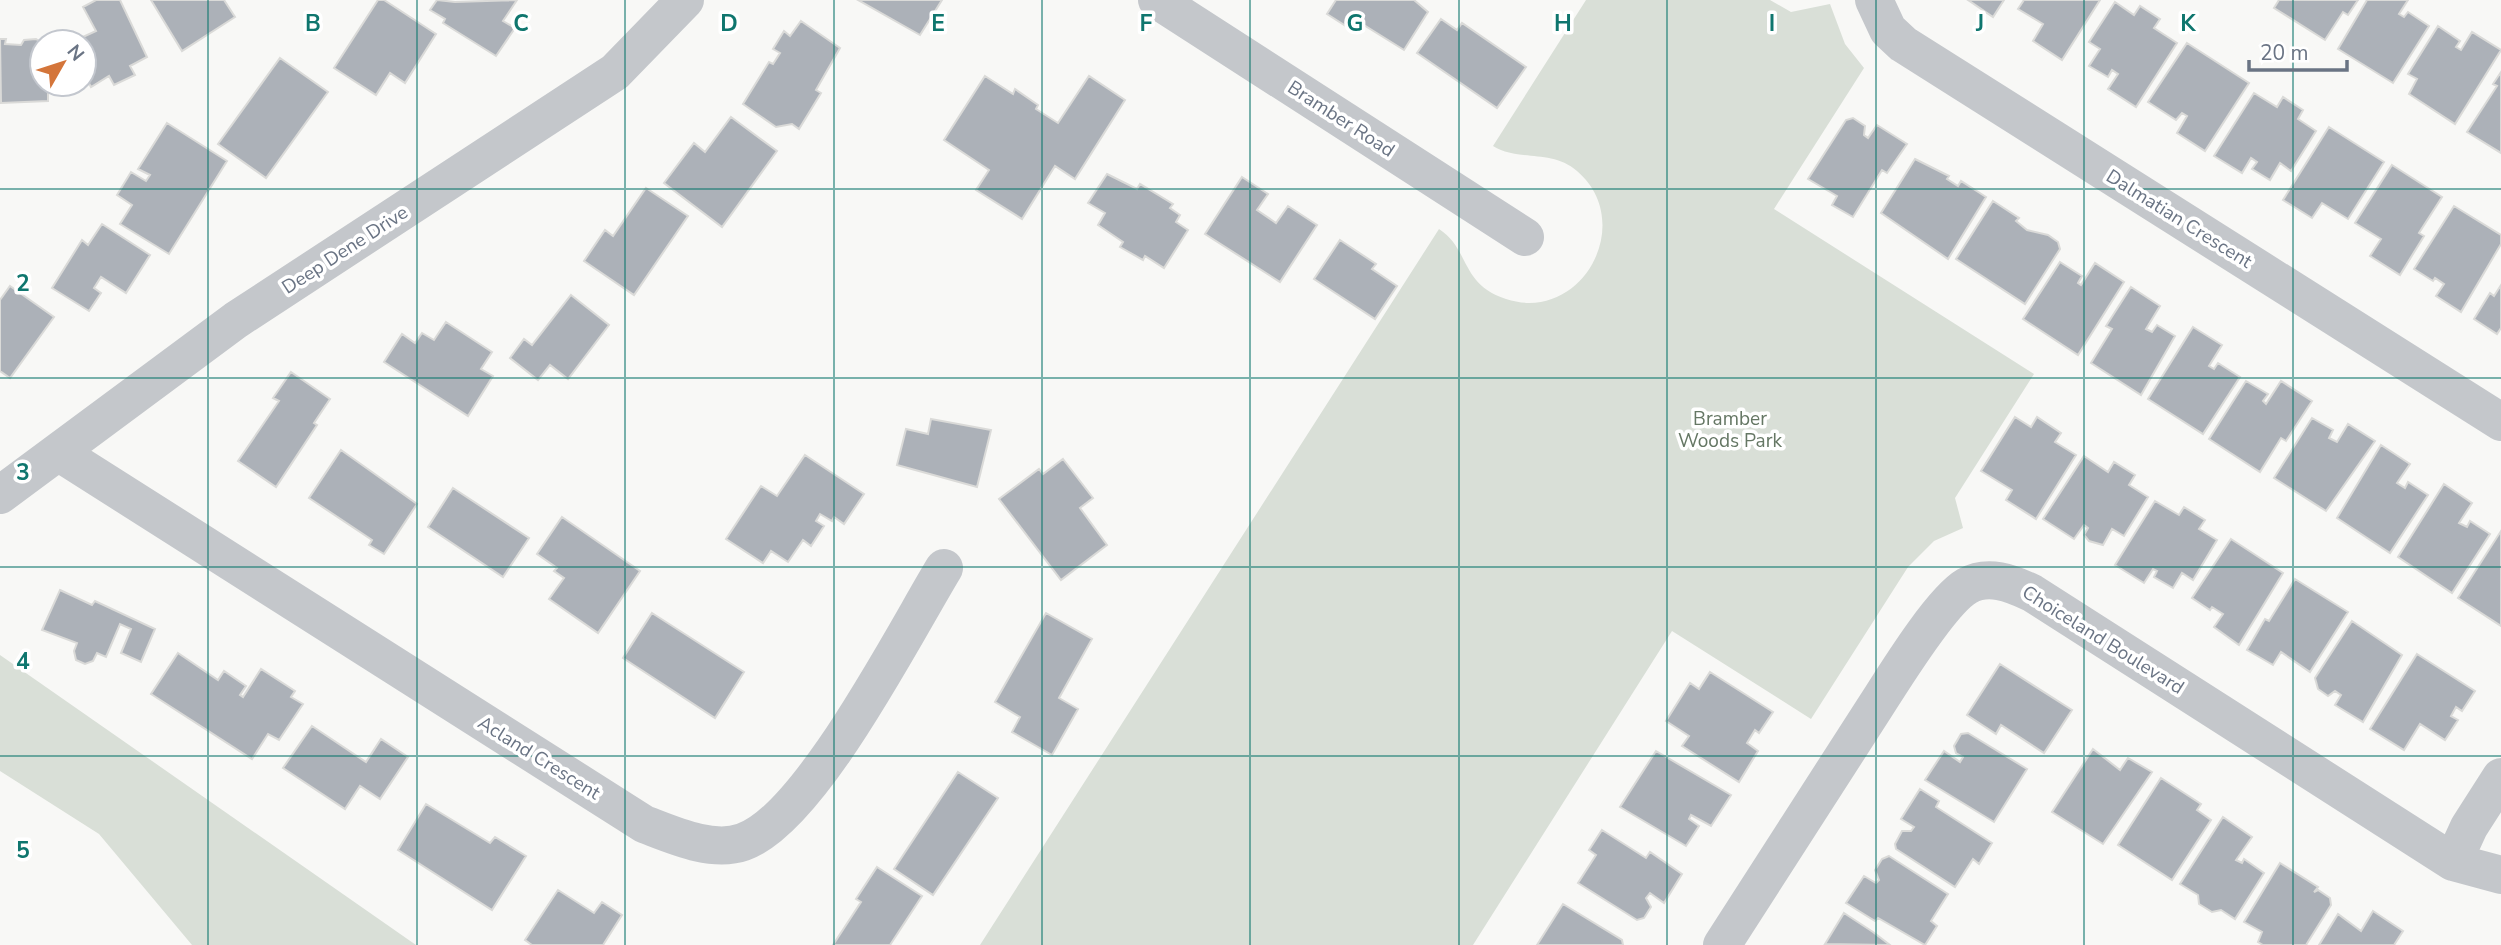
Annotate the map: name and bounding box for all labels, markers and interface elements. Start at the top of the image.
text: B [305,8,321,39]
text: C [513,8,529,39]
text: D [720,8,738,39]
text: E [931,8,945,39]
text: F [1140,8,1153,39]
text: G [1347,8,1363,39]
text: H [1554,8,1572,39]
text: I [1769,8,1775,39]
text: J [1975,8,1984,39]
text: K [2180,8,2196,39]
north arrow [28,28,98,98]
scale bar [2249,28,2347,72]
text: N [61,39,90,67]
text: 20 m [2260,39,2309,67]
street label: Bramber Road [1282,75,1400,163]
street label: Dalmatian Crescent [2101,164,2257,275]
street label: Deep Dene Drive [277,200,413,300]
text: 2 [16,268,30,299]
park label: Bramber Woods Park [1678,406,1782,454]
text: 3 [16,457,30,488]
street label: Choiceland Boulevard [2017,580,2189,700]
text: 4 [16,646,30,677]
street label: Acland Crescent [473,710,605,806]
text: 5 [16,835,30,866]

